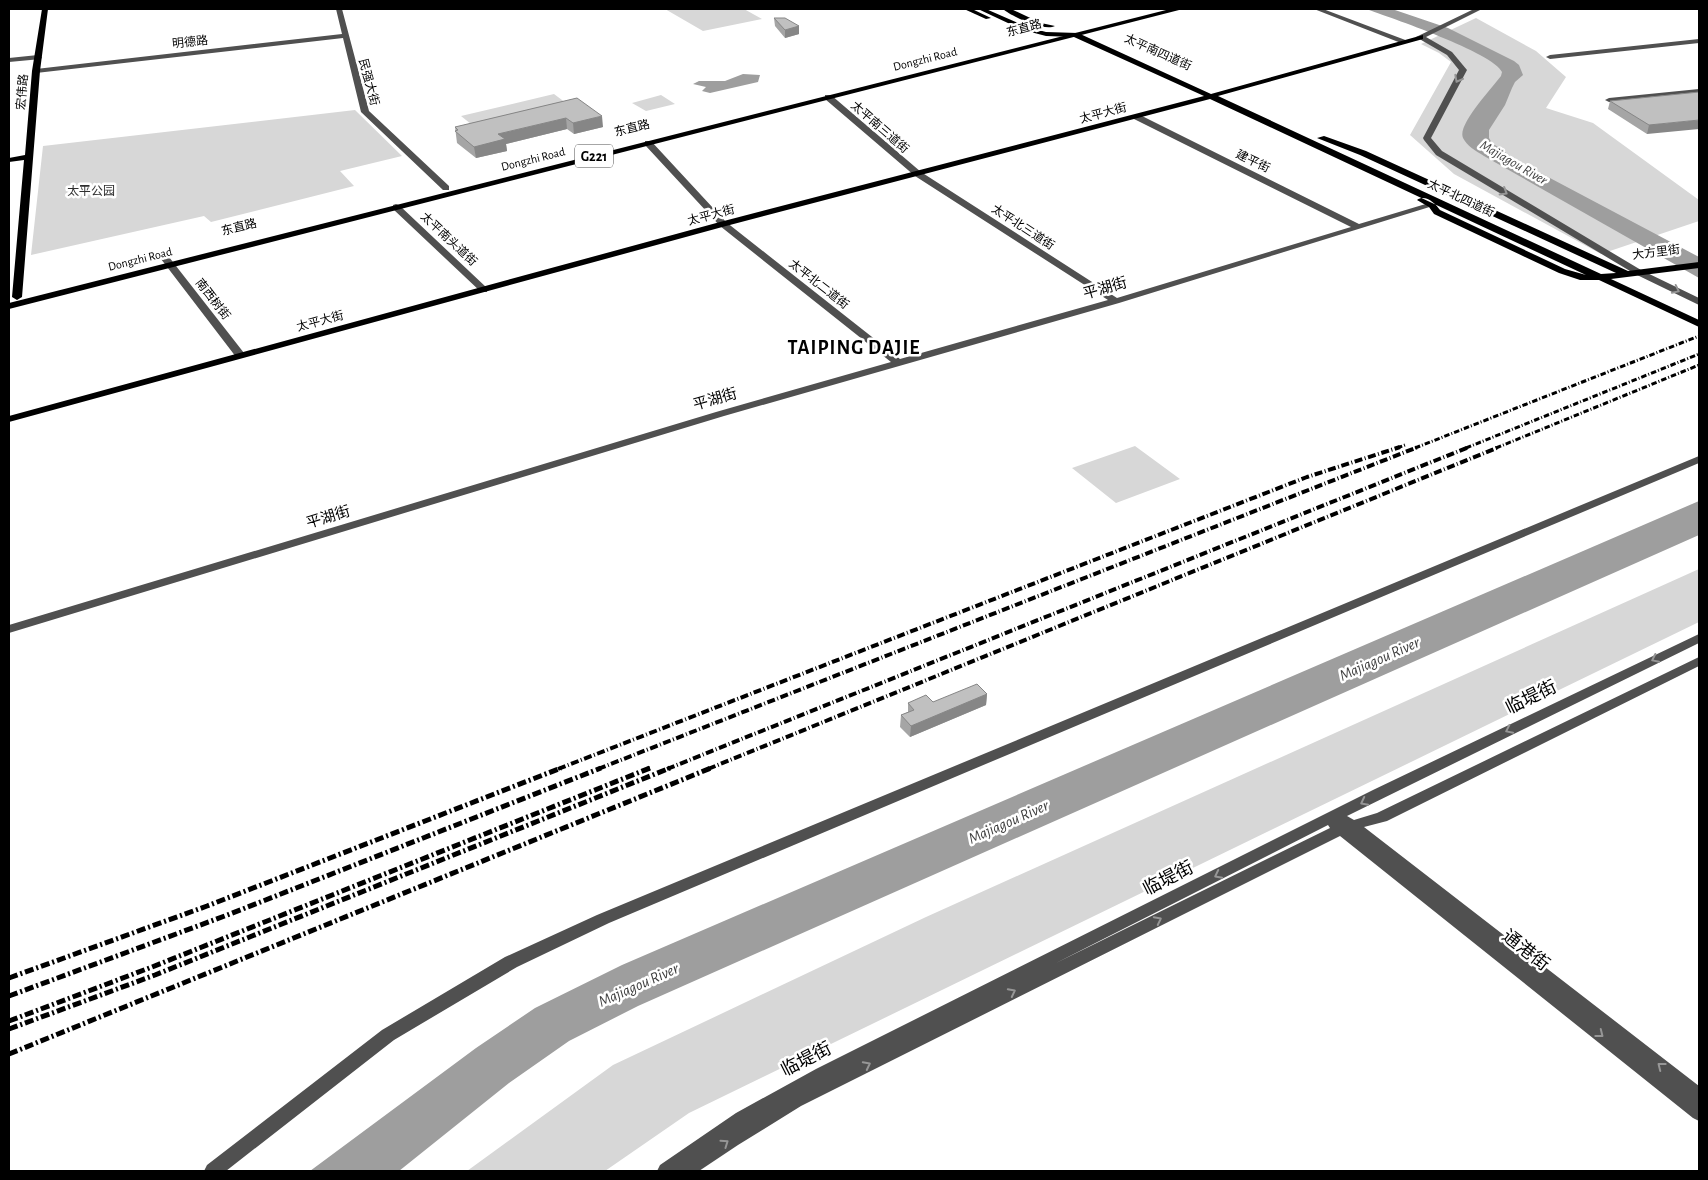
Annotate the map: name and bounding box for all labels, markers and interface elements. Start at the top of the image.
street label: 东直路 [1005,17,1043,38]
street label: 太平南四道街 [1123,31,1194,72]
street label: 明德路 [171,33,209,50]
street label: Dongzhi Road [892,45,958,73]
street label: 民强大街 [357,57,382,107]
street label: 宏伟路 [13,73,30,110]
one-way arrow [1454,74,1464,83]
street label: 太平南三道街 [849,98,912,155]
street label: 太平大街 [1078,100,1128,125]
street label: 东直路 [613,117,651,138]
water label: Majiagou River [1477,138,1550,188]
road number: G221 [575,144,613,168]
street label: Dongzhi Road [500,145,566,173]
street label: 建平街 [1234,147,1272,174]
street label: 太平北四道街 [1426,176,1497,219]
park label: 太平公园 [67,185,115,197]
one-way arrow [1499,186,1508,196]
street label: 太平大街 [686,202,736,227]
street label: 太平北三道街 [990,202,1057,252]
street label: 太平南头道街 [419,209,480,268]
street label: 东直路 [220,216,258,237]
street label: 大方里街 [1631,242,1681,261]
street label: Dongzhi Road [107,245,173,273]
street label: 太平北二道街 [787,256,852,311]
street label: 平湖街 [1081,274,1129,302]
street label: 南西树街 [193,276,233,322]
one-way arrow [1670,284,1679,294]
street label: 太平大街 [295,308,345,333]
district label: TAIPING DAJIE [788,338,920,358]
street label: 平湖街 [691,385,739,413]
street label: 平湖街 [304,503,352,531]
water label: Majiagou River [1337,634,1423,685]
one-way arrow [1652,653,1661,663]
street label: 临堤街 [1502,676,1560,718]
one-way arrow [1506,724,1515,734]
one-way arrow [1360,796,1369,806]
water label: Majiagou River [966,797,1052,848]
street label: 临堤街 [1139,857,1197,899]
one-way arrow [1215,869,1224,879]
one-way arrow [1152,916,1161,926]
street label: 通港街 [1499,925,1553,975]
water label: Majiagou River [596,960,682,1011]
one-way arrow [1007,988,1016,999]
one-way arrow [1595,1029,1604,1038]
street label: 临堤街 [777,1038,835,1080]
one-way arrow [862,1061,871,1071]
one-way arrow [1658,1064,1667,1072]
one-way arrow [719,1140,729,1149]

